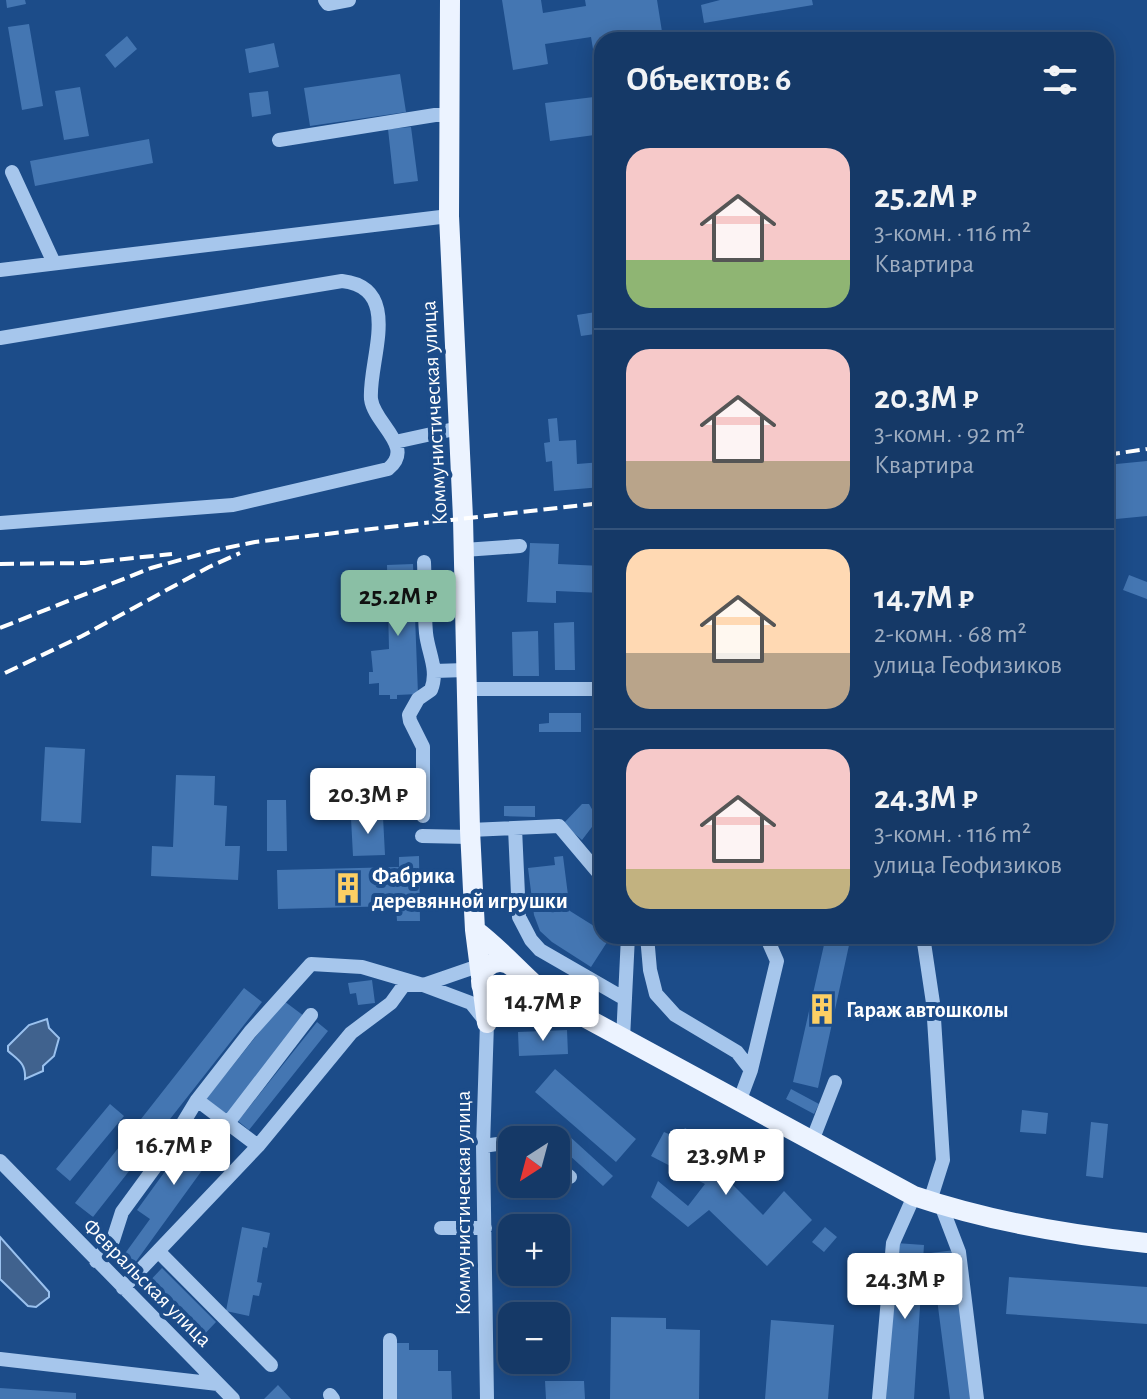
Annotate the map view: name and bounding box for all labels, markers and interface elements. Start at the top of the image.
icon: filters [1038,58,1082,102]
text: Объектов: 6 [626,63,791,97]
icon: home [690,180,786,276]
text: 25.2M ₽ [874,180,977,214]
text: 3-комн. · 116 m² [874,220,1031,246]
text: Квартира [874,251,974,277]
street label: Коммунистическая улица [417,300,451,526]
icon: home [690,381,786,477]
text: 20.3M ₽ [874,381,978,415]
text: 3-комн. · 92 m² [874,421,1025,447]
text: Квартира [874,452,974,478]
pin: 25.2M ₽ [324,570,472,638]
icon: home [690,581,786,677]
text: 14.7M ₽ [874,581,974,615]
text: 25.2M ₽ [359,583,437,609]
text: 2-комн. · 68 m² [874,621,1027,647]
text: улица Геофизиков [874,652,1062,678]
pin: 20.3M ₽ [294,768,442,836]
text: 20.3M ₽ [328,781,408,807]
icon: home [690,781,786,877]
text: 24.3M ₽ [874,781,978,815]
text: 3-комн. · 116 m² [874,821,1031,847]
text: улица Геофизиков [874,852,1062,878]
place label: Фабрика деревянной игрушки [372,865,568,913]
building icon: Фабрика деревянной игрушки [331,871,365,905]
pin: 14.7M ₽ [469,975,617,1043]
text: 14.7M ₽ [505,988,581,1014]
building icon: Гараж автошколы [805,992,839,1026]
place label: Гараж автошколы [846,999,1009,1021]
street label: Коммунистическая улица [452,1090,474,1316]
pin: 16.7M ₽ [100,1119,248,1187]
north arrow [498,1126,570,1198]
map controls [498,1126,570,1374]
pin: 23.9M ₽ [652,1129,800,1197]
text: 16.7M ₽ [136,1132,212,1158]
text: 23.9M ₽ [687,1142,765,1168]
street label: Февральская улица [79,1214,216,1351]
button: + [498,1214,570,1286]
pin: 24.3M ₽ [831,1253,979,1321]
text: 24.3M ₽ [865,1266,945,1292]
button: − [498,1302,570,1374]

